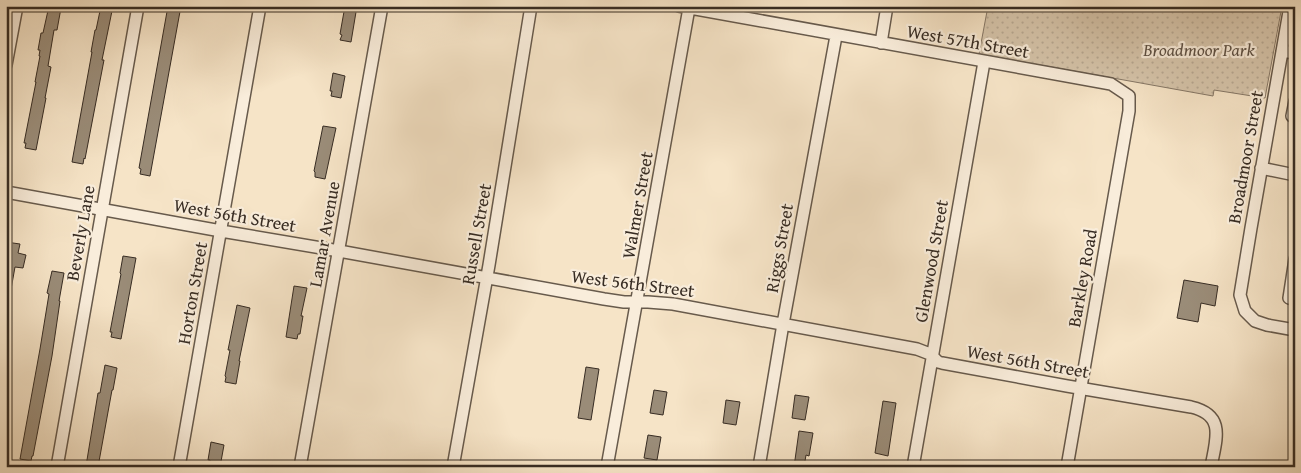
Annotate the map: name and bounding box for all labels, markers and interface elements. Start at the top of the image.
street label: West 57th Street [905,17,1032,65]
park label: Broadmoor Park [1142,36,1255,63]
street label: Broadmoor Street [1220,88,1270,226]
street label: Walmer Street [614,149,660,261]
street label: Lamar Avenue [301,179,347,289]
street label: Russell Street [454,181,498,287]
street label: Beverly Lane [58,183,102,283]
street label: West 56th Street [172,191,299,239]
street label: Glenwood Street [907,197,955,325]
street label: Riggs Street [758,201,800,295]
street label: Barkley Road [1060,226,1104,329]
street label: Horton Street [170,239,214,346]
street label: West 56th Street [570,262,697,304]
street label: West 56th Street [965,337,1092,385]

